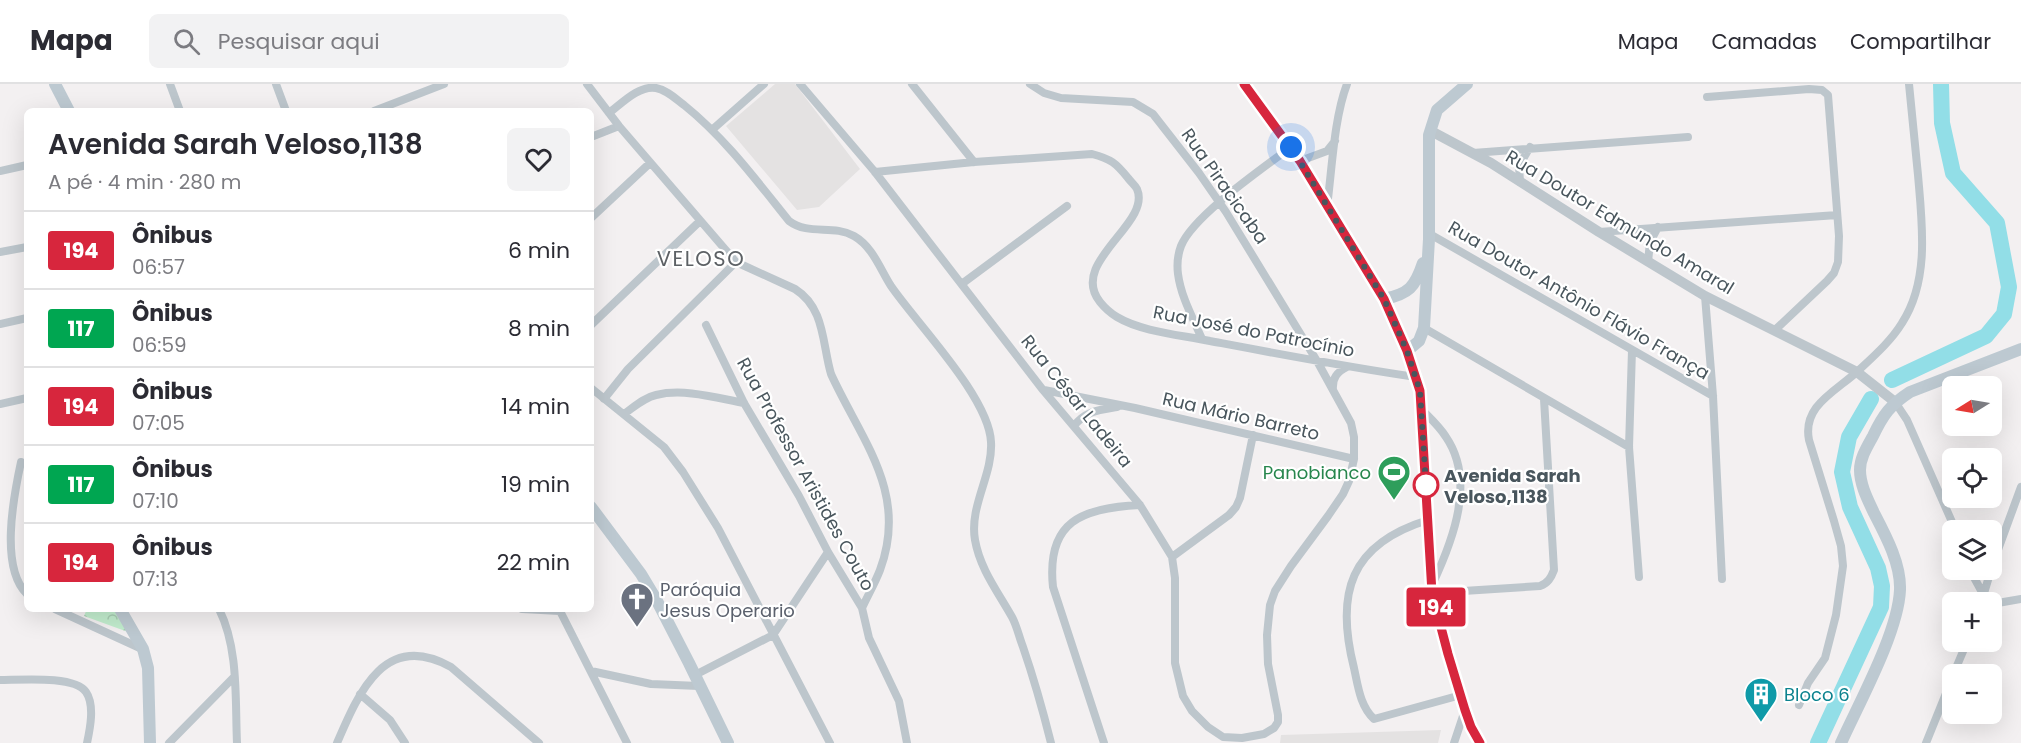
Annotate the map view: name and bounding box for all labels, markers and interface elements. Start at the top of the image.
search box [149,14,569,68]
text: Mapa [30,21,113,60]
icon: search [170,25,203,58]
text: Pesquisar aqui [218,26,380,57]
text: Mapa [1618,27,1678,56]
text: Camadas [1711,27,1817,56]
text: Compartilhar [1850,27,1991,56]
street label: Rua Piracicaba [1176,123,1274,249]
text: Avenida Sarah Veloso,1138 [48,125,423,164]
button: heart [507,128,570,191]
your location [1276,132,1306,162]
street label: Rua Doutor Edmundo Amaral [1501,144,1739,300]
text: A pé · 4 min · 280 m [48,168,241,196]
street label: Rua Doutor Antônio Flávio França [1444,215,1714,385]
text: Ônibus [132,220,213,251]
text: 6 min [508,235,570,266]
text: 194 [63,236,99,265]
district label: VELOSO [657,244,745,273]
text: 06:57 [132,253,185,281]
text: Ônibus [132,298,213,329]
street label: Rua José do Patrocínio [1151,299,1357,363]
text: 8 min [508,313,570,344]
text: 117 [67,314,95,343]
street label: Rua César Ladeira [1016,329,1138,473]
text: 06:59 [132,331,187,359]
street label: Rua Professor Aristides Couto [731,353,881,595]
text: Ônibus [132,376,213,407]
north arrow [1942,376,2002,436]
map controls [1942,376,2002,724]
street label: Rua Mário Barreto [1160,386,1322,446]
text: 14 min [501,391,570,422]
text: 194 [63,392,99,421]
text: 07:05 [132,409,185,437]
button: locate [1942,448,2002,508]
text: Ônibus [132,454,213,485]
sports icon: Panobianco [1376,454,1412,501]
place label: Panobianco [1263,460,1371,485]
place label: Avenida Sarah Veloso,1138 [1444,463,1581,509]
text: 19 min [501,469,570,500]
text: 117 [67,470,95,499]
marker: Avenida Sarah Veloso,1138 [1413,472,1439,498]
text: 07:10 [132,487,179,515]
button: layers [1942,520,2002,580]
text: Ônibus [132,532,213,563]
text: 22 min [497,547,570,578]
text: 194 [63,548,99,577]
text: 07:13 [132,565,178,593]
place label: Paróquia Jesus Operario [660,577,795,623]
church icon: Paróquia Jesus Operario [619,581,655,628]
line badge: 194 [1402,588,1470,626]
button: + [1942,592,2002,652]
text: 194 [1418,593,1454,622]
button: − [1942,664,2002,724]
building icon: Bloco 6 [1743,676,1779,723]
place label: Bloco 6 [1784,682,1850,707]

